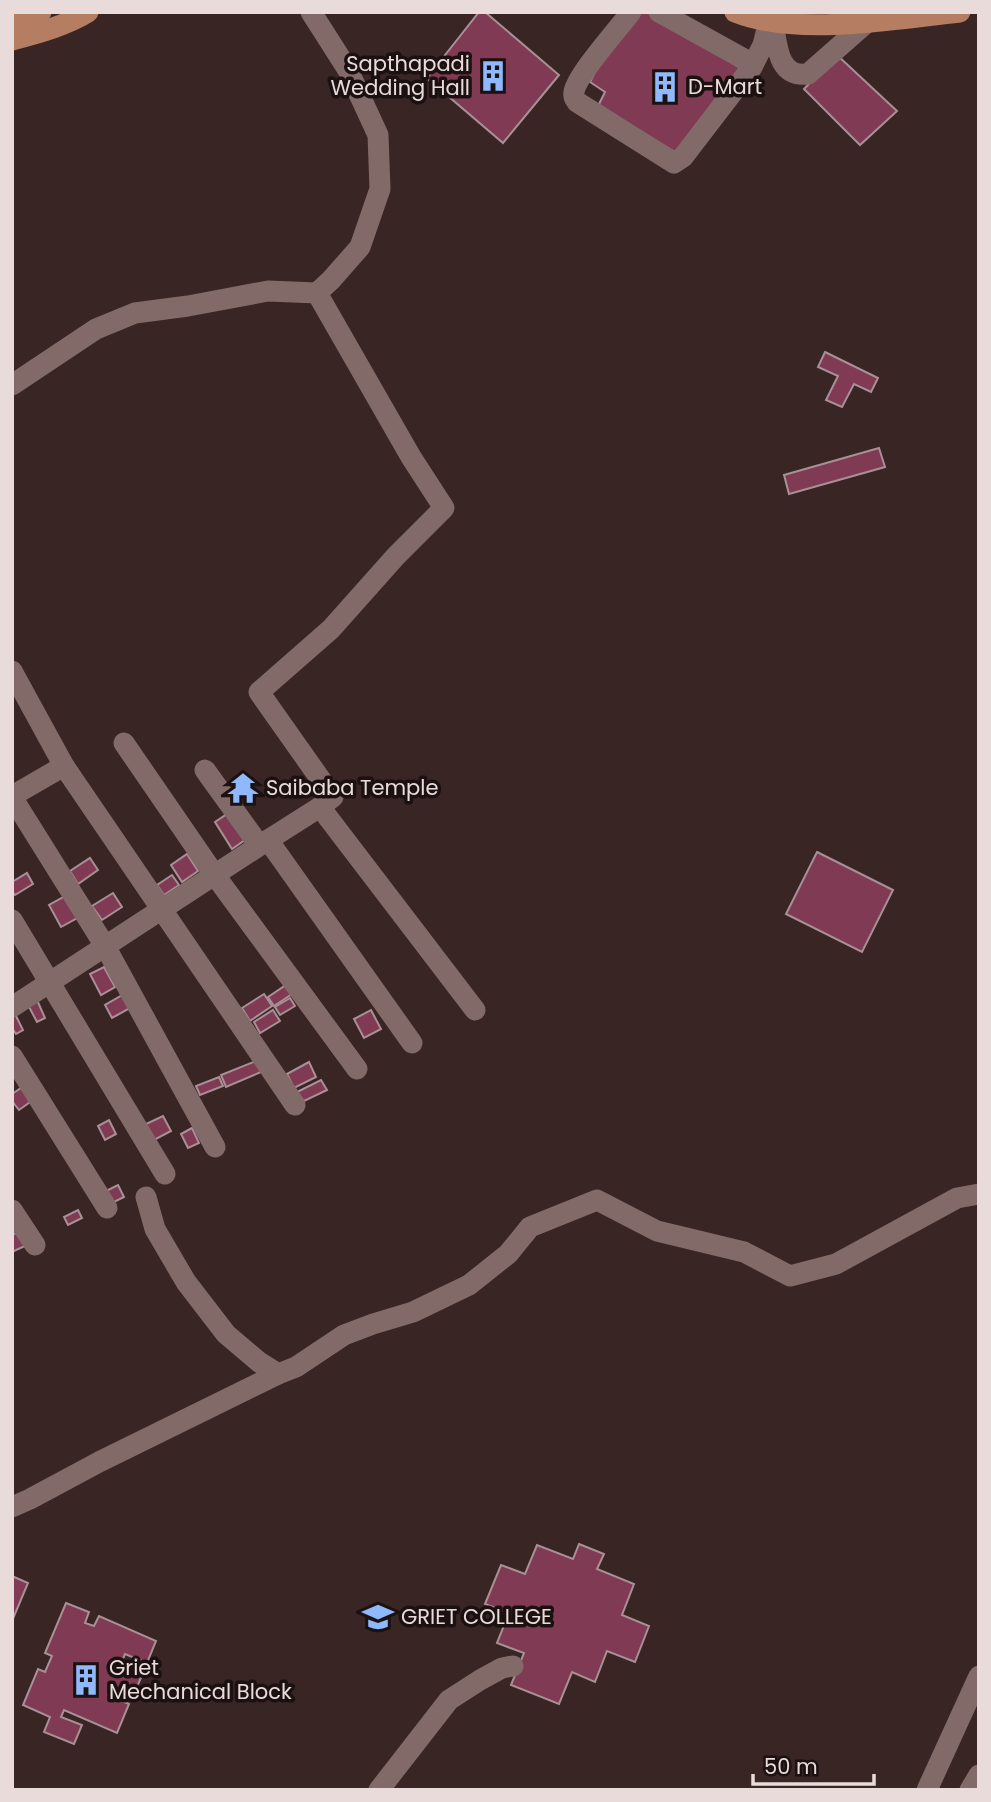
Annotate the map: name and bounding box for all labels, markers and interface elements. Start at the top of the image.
place label: Sapthapadi Wedding Hall [331,49,470,102]
building icon: Sapthapadi Wedding Hall [476,59,510,93]
building icon: D-Mart [648,70,682,104]
place label: D-Mart [688,72,762,101]
temple icon: Saibaba Temple [226,771,260,805]
place label: Saibaba Temple [266,773,438,802]
school or university icon: GRIET COLLEGE [361,1600,395,1634]
place label: GRIET COLLEGE [401,1602,552,1631]
place label: Griet Mechanical Block [109,1653,292,1706]
building icon: Griet Mechanical Block [69,1663,103,1697]
scale bar [753,1742,874,1786]
text: 50 m [764,1752,818,1781]

